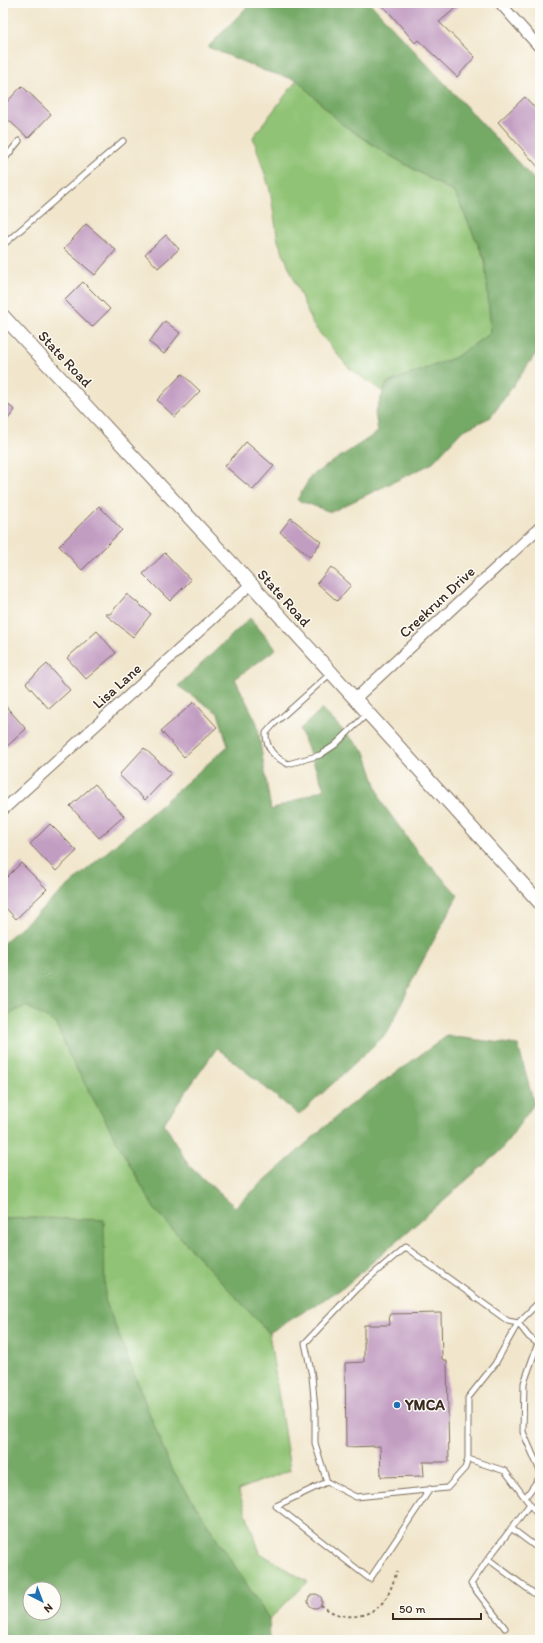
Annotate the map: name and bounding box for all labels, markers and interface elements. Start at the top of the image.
street label: State Road [34,327,96,391]
street label: Creekrun Drive [395,562,479,642]
street label: State Road [254,566,314,630]
street label: Lisa Lane [89,659,145,713]
place label: YMCA [404,1396,445,1414]
marker: YMCA [392,1400,402,1410]
north arrow [22,1581,62,1621]
scale bar [393,1595,481,1621]
text: N [41,1601,55,1615]
text: 50 m [399,1602,425,1616]

